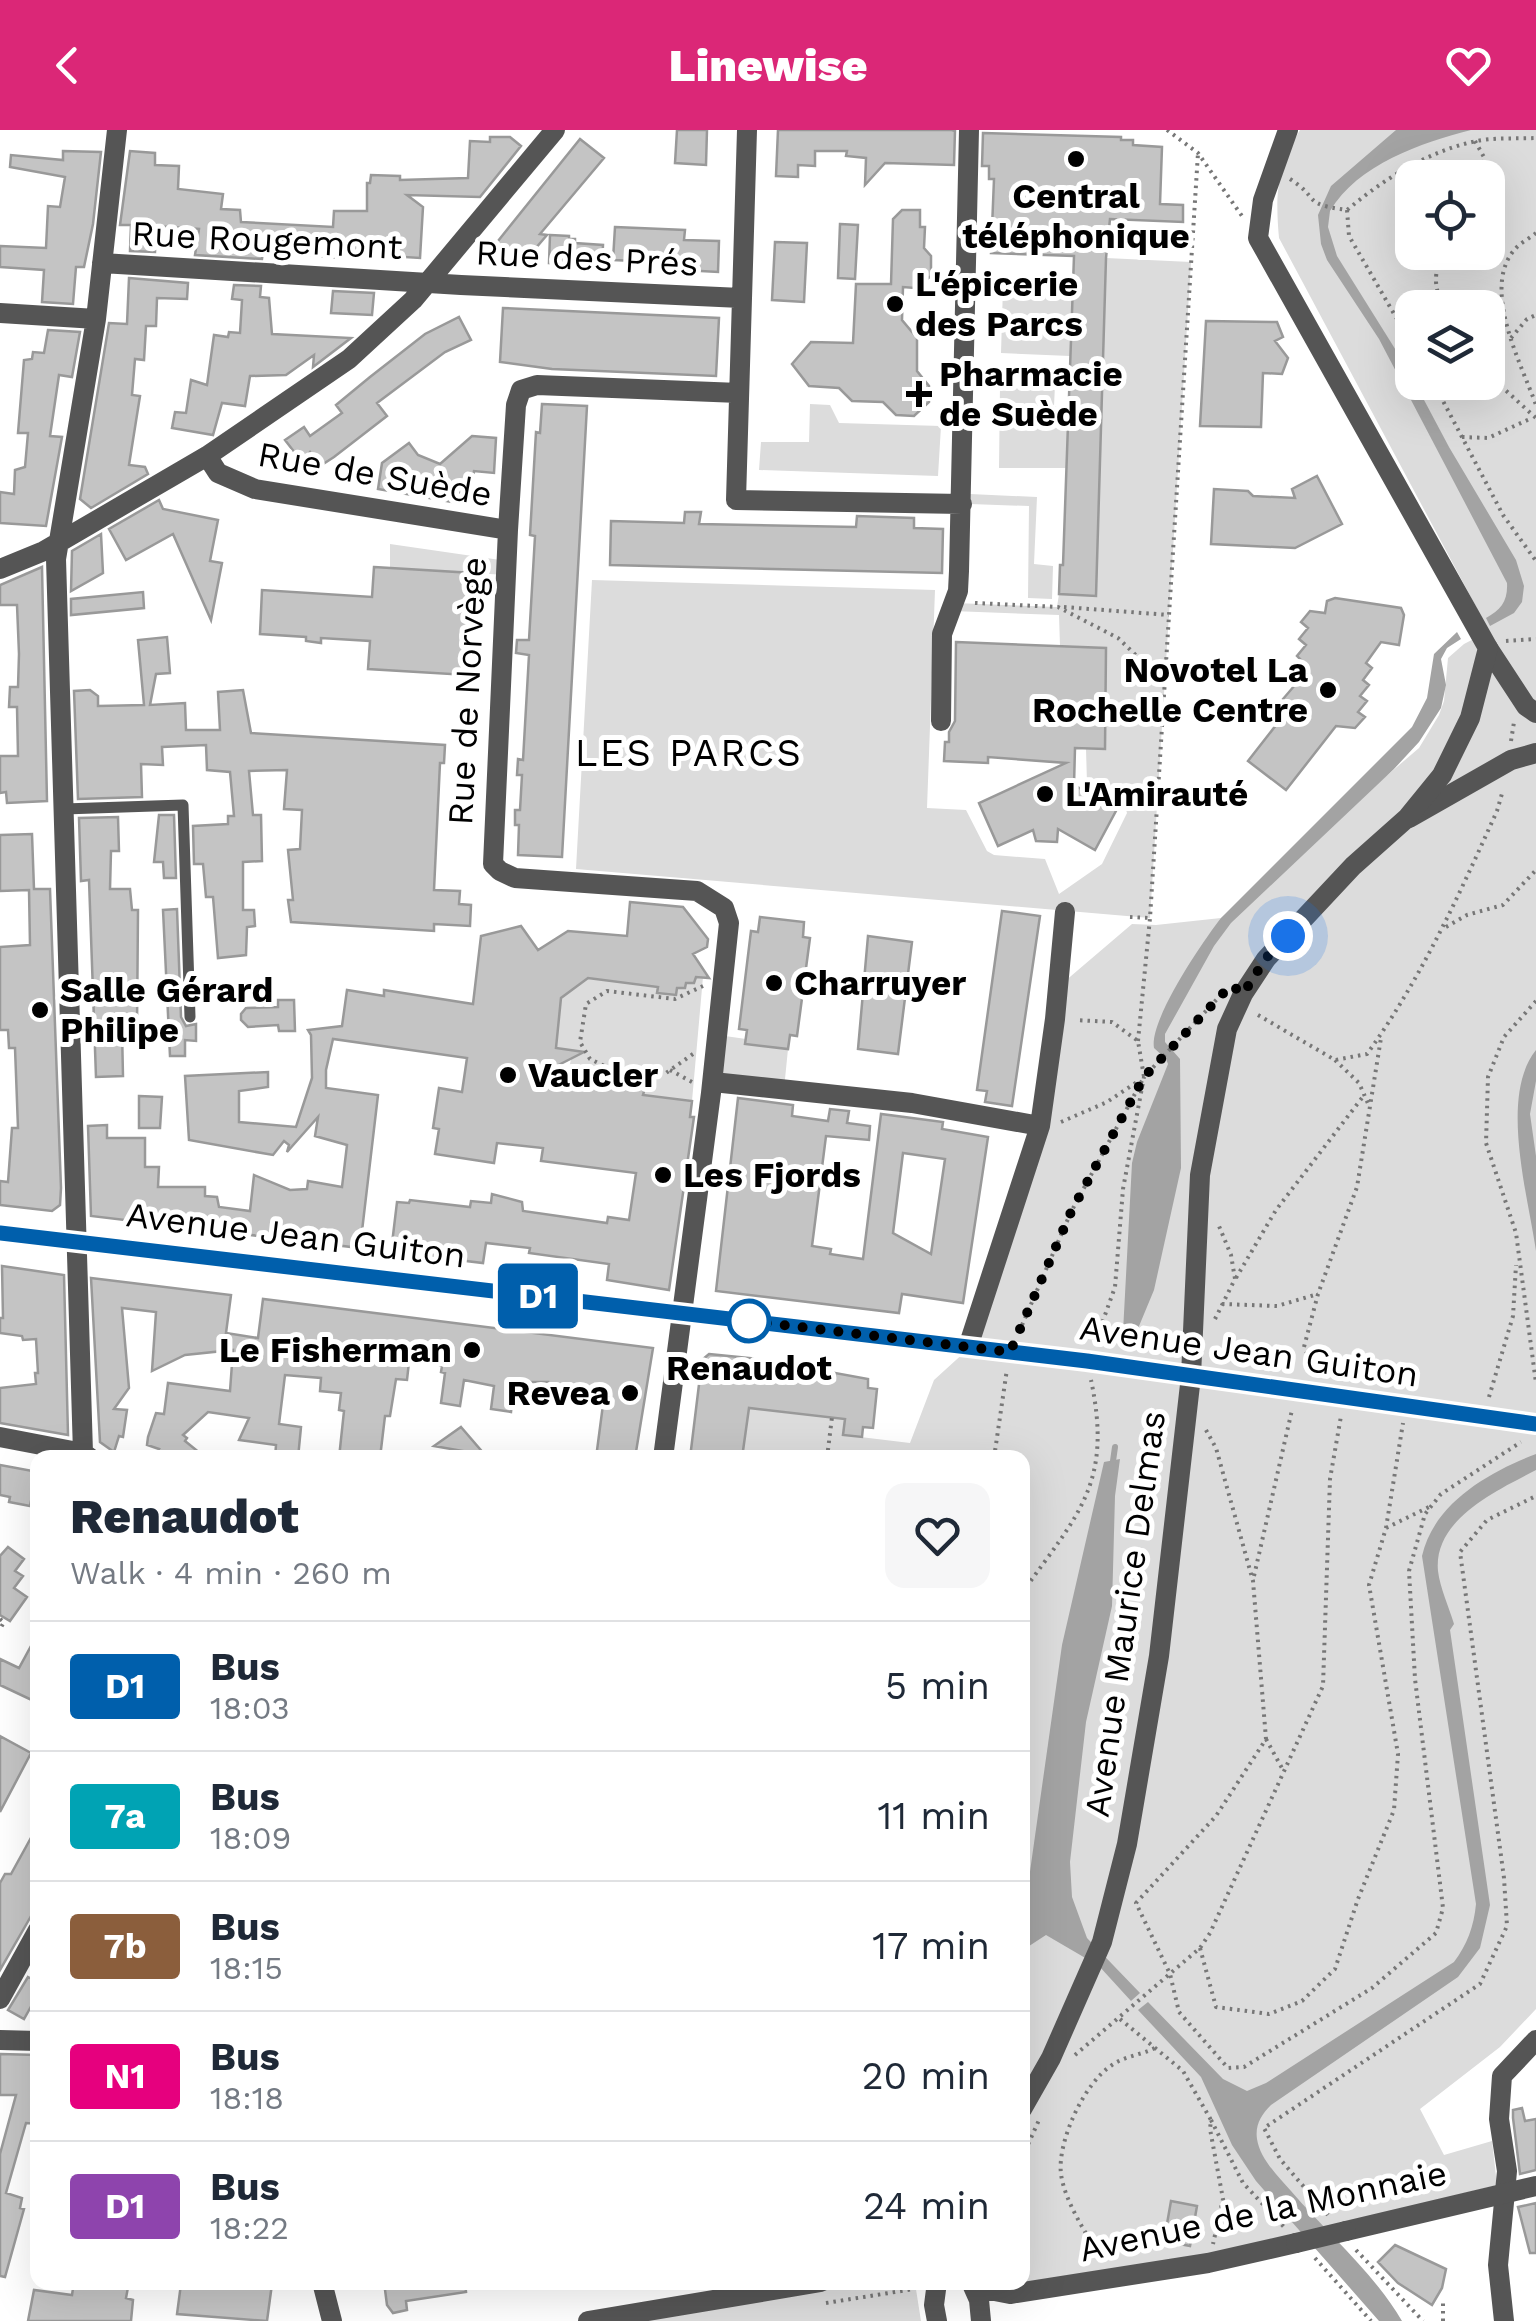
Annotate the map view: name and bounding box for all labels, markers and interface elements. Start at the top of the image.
icon: back [40,38,95,93]
icon: heart [1441,38,1496,93]
text: Linewise [668,39,868,92]
marker: Central téléphonique [1065,148,1087,170]
map controls [1395,160,1505,400]
button: locate [1395,160,1505,270]
place label: Central téléphonique [962,175,1190,257]
street label: Rue Rougemont [131,212,404,268]
street label: Rue des Prés [475,231,699,285]
place label: L'épicerie des Parcs [915,263,1083,345]
button: layers [1395,290,1505,400]
marker: L'épicerie des Parcs [884,293,906,315]
place label: Pharmacie de Suède [939,353,1123,435]
marker: Pharmacie de Suède [908,383,930,405]
street label: Rue de Suède [255,433,495,515]
street label: Rue de Norvège [439,556,495,826]
place label: Novotel La Rochelle Centre [1032,649,1309,731]
marker: Novotel La Rochelle Centre [1317,679,1339,701]
district label: LES PARCS [575,731,803,775]
place label: L'Amirauté [1065,773,1248,815]
marker: L'Amirauté [1034,783,1056,805]
your location [1263,911,1313,961]
place label: Charruyer [794,962,966,1004]
place label: Salle Gérard Philipe [60,969,273,1051]
marker: Charruyer [763,972,785,994]
marker: Salle Gérard Philipe [29,999,51,1021]
place label: Vaucler [528,1054,658,1096]
marker: Vaucler [497,1064,519,1086]
place label: Les Fjords [683,1154,861,1196]
marker: Les Fjords [652,1164,674,1186]
street label: Avenue Jean Guiton [124,1193,468,1277]
line badge: D1 [493,1264,583,1328]
text: D1 [518,1275,558,1317]
marker: Renaudot [728,1300,770,1342]
street label: Avenue Jean Guiton [1077,1306,1421,1396]
place label: Le Fisherman [219,1329,452,1371]
marker: Le Fisherman [461,1339,483,1361]
place label: Renaudot [666,1347,832,1389]
place label: Revea [507,1372,611,1414]
marker: Revea [619,1382,641,1404]
street label: Avenue Maurice Delmas [1076,1408,1174,1820]
button: heart [885,1483,990,1588]
text: Renaudot [70,1488,299,1545]
text: Walk · 4 min · 260 m [70,1554,392,1592]
text: Bus [210,1645,280,1689]
text: 5 min [885,1664,990,1708]
text: D1 [105,1665,145,1707]
text: 18:03 [210,1689,290,1727]
text: Bus [210,1775,280,1819]
text: 11 min [878,1794,990,1838]
text: 7a [104,1795,146,1837]
text: 18:09 [210,1819,291,1857]
text: Bus [210,1905,280,1949]
text: 17 min [872,1924,990,1968]
text: 7b [103,1925,147,1967]
text: 18:15 [210,1949,283,1987]
text: Bus [210,2035,280,2079]
text: 20 min [861,2054,990,2098]
text: N1 [104,2055,146,2097]
text: 18:18 [210,2079,284,2117]
street label: Avenue de la Monnaie [1075,2152,1451,2270]
text: Bus [210,2165,280,2209]
text: 24 min [863,2184,990,2228]
text: D1 [105,2185,145,2227]
text: 18:22 [210,2209,289,2247]

